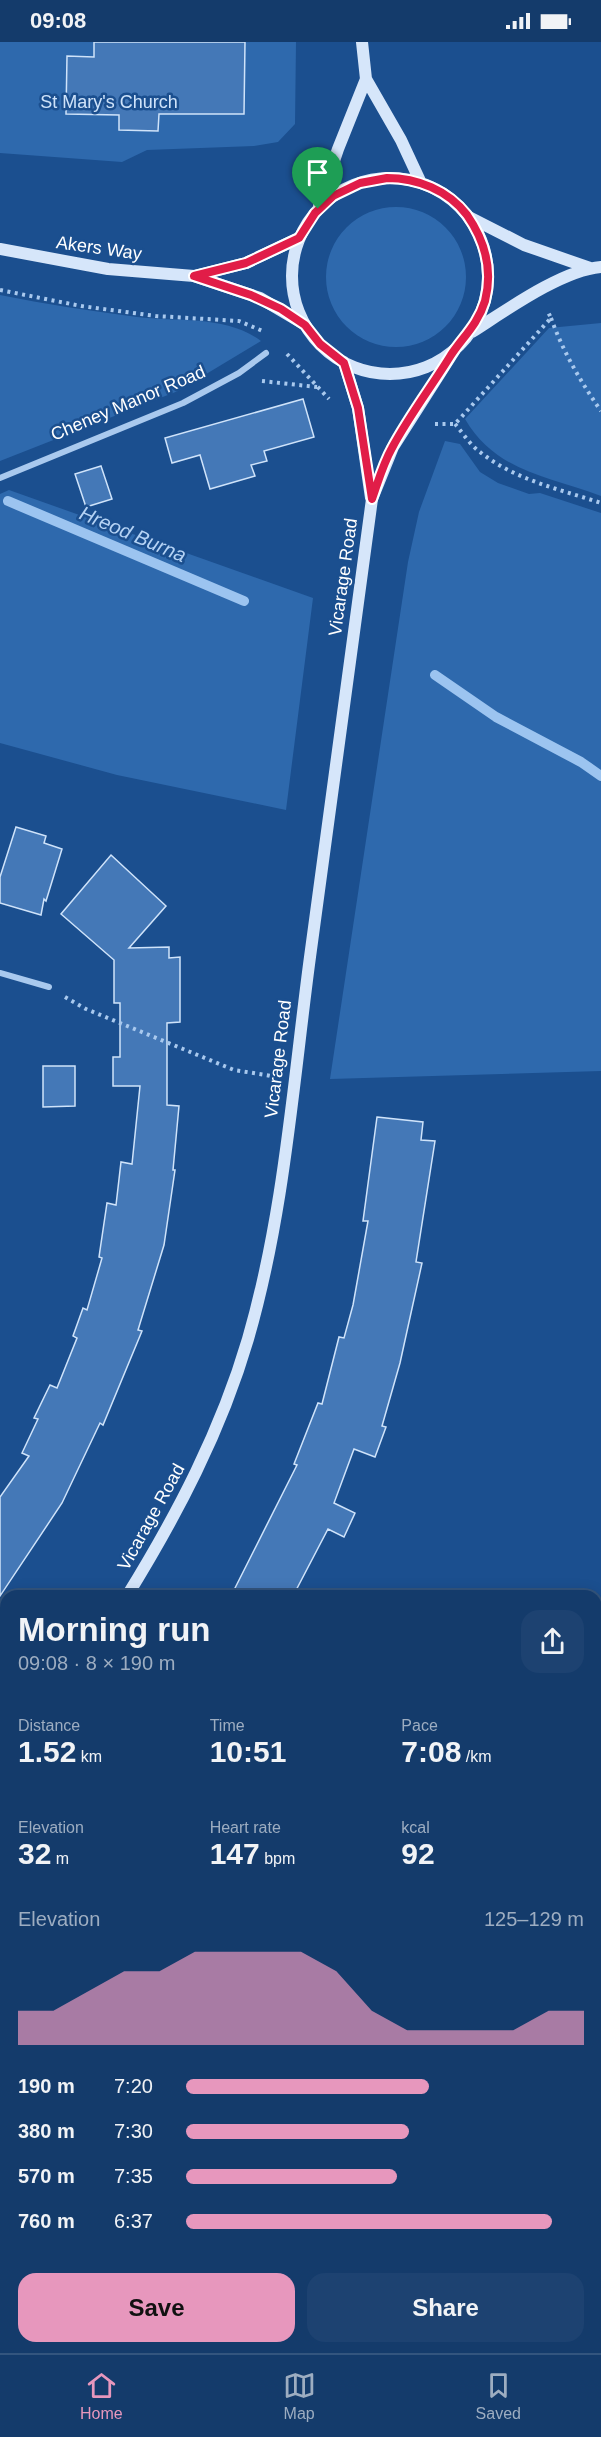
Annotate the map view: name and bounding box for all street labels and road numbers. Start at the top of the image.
street label: Akers Way [55,232,143,264]
street label: Cheney Manor Road [48,361,208,445]
street label: Vicarage Road [325,517,361,637]
street label: Vicarage Road [261,999,295,1119]
street label: Vicarage Road [113,1460,189,1574]

